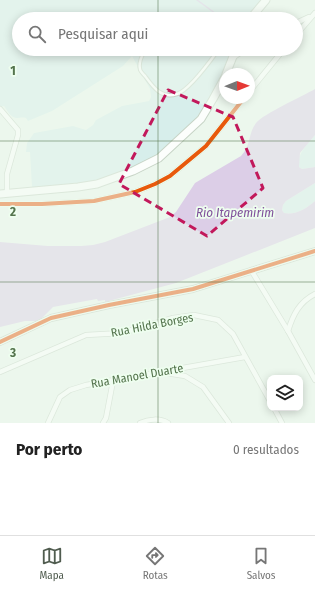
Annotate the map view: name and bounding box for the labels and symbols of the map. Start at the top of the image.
text: 1 [10,63,16,78]
north arrow [219,68,255,104]
text: 2 [9,204,16,219]
water label: Rio Itapemirim [196,205,274,220]
street label: Rua Hilda Borges [110,310,194,340]
text: 3 [9,345,16,360]
street label: Rua Manoel Duarte [90,361,184,391]

